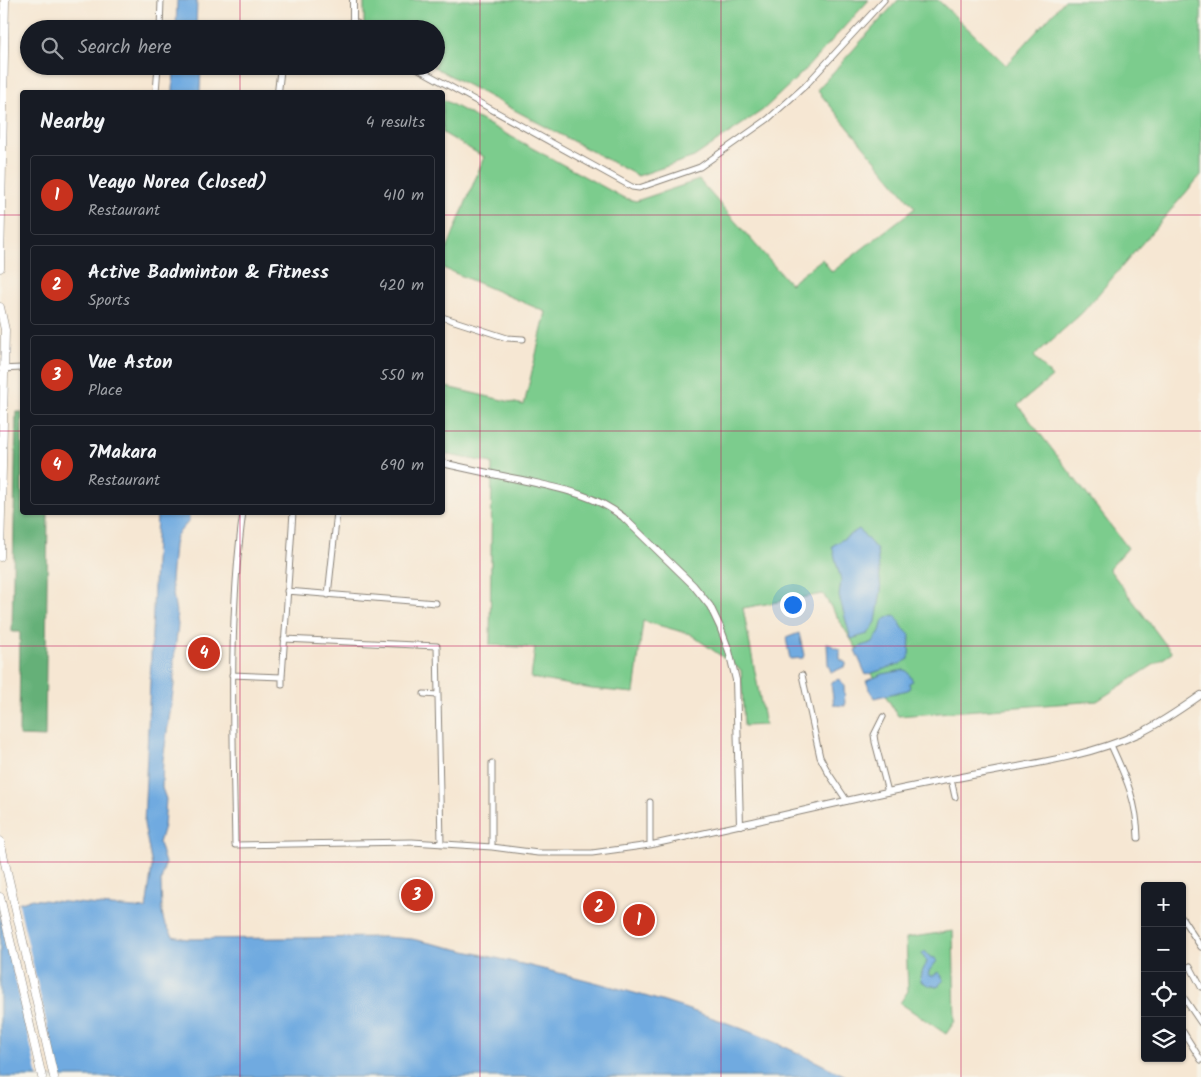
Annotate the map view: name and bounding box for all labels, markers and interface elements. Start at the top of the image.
search box [20,20,445,75]
text: Search here [78,33,172,63]
icon: search [38,34,66,62]
text: Nearby [40,106,105,139]
text: 4 results [366,110,425,135]
text: Veayo Norea (closed) [88,168,267,198]
text: 1 [55,183,59,208]
text: 410 m [383,183,424,208]
text: Restaurant [88,198,160,223]
text: Active Badminton & Fitness [88,258,329,288]
text: 2 [52,273,62,298]
text: 420 m [379,273,424,298]
text: Sports [88,288,130,313]
text: Vue Aston [88,348,173,378]
text: 3 [53,363,61,388]
text: 550 m [380,363,424,388]
text: Place [88,378,122,403]
text: 7Makara [88,438,157,468]
text: 4 [53,453,61,478]
text: 690 m [380,453,424,478]
text: Restaurant [88,468,160,493]
your location [780,592,806,618]
pin: 4 [188,634,220,672]
pin: 3 [401,876,433,914]
map controls [1141,882,1186,1062]
button: + [1141,882,1186,927]
pin: 2 [583,888,615,926]
pin: 1 [623,901,655,939]
button: − [1141,927,1186,972]
button: locate [1141,972,1186,1017]
button: layers [1141,1017,1186,1062]

